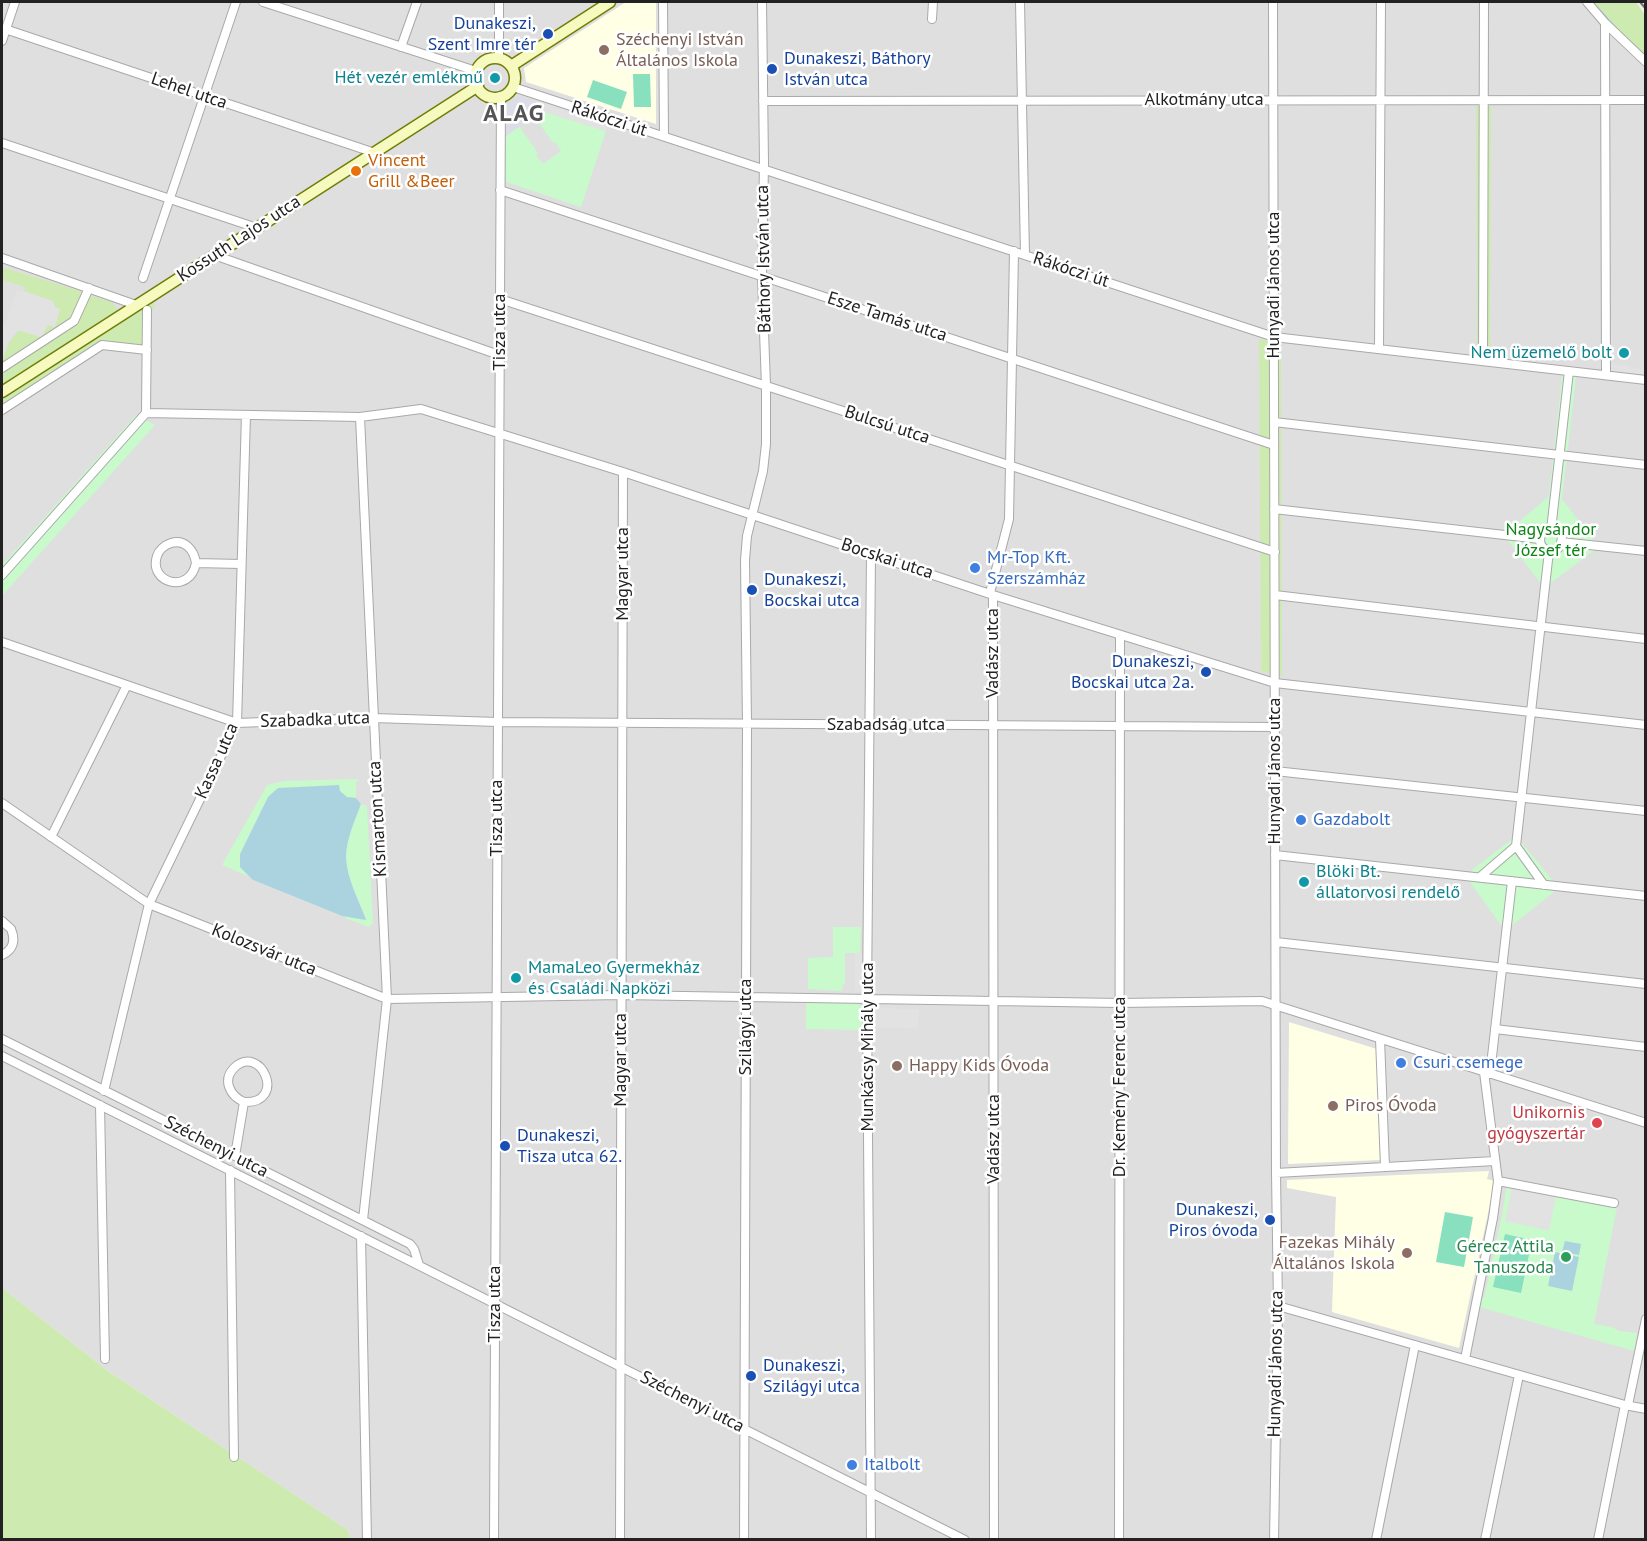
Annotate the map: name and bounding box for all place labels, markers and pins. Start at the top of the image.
place label: Dunakeszi, Szent Imre tér [428,13,536,56]
marker: Dunakeszi, Szent Imre tér [541,27,555,41]
place label: Széchenyi István Általános Iskola [616,29,744,72]
marker: Széchenyi István Általános Iskola [597,43,611,57]
place label: Dunakeszi, Báthory István utca [784,48,931,90]
marker: Dunakeszi, Báthory István utca [765,62,779,76]
place label: Hét vezér emlékmű [335,67,483,89]
marker: Hét vezér emlékmű [488,71,502,85]
place label: Vincent Grill &Beer [368,150,455,192]
marker: Vincent Grill &Beer [349,164,363,178]
place label: Nem üzemelő bolt [1471,342,1612,364]
marker: Nem üzemelő bolt [1617,346,1631,360]
place label: Mr-Top Kft. Szerszámház [987,547,1086,590]
marker: Mr-Top Kft. Szerszámház [968,561,982,575]
place label: Dunakeszi, Bocskai utca [764,569,860,612]
marker: Dunakeszi, Bocskai utca [745,583,759,597]
place label: Dunakeszi, Bocskai utca 2a. [1071,651,1194,694]
marker: Dunakeszi, Bocskai utca 2a. [1199,665,1213,679]
place label: Gazdabolt [1313,809,1390,831]
marker: Gazdabolt [1294,813,1308,827]
place label: Blöki Bt. állatorvosi rendelő [1316,861,1460,904]
marker: Blöki Bt. állatorvosi rendelő [1297,875,1311,889]
place label: MamaLeo Gyermekház és Családi Napközi [528,957,700,1000]
marker: MamaLeo Gyermekház és Családi Napközi [509,971,523,985]
place label: Csuri csemege [1413,1052,1523,1074]
place label: Happy Kids Óvoda [909,1055,1049,1077]
marker: Csuri csemege [1394,1056,1408,1070]
marker: Happy Kids Óvoda [890,1059,904,1073]
place label: Piros Óvoda [1345,1095,1437,1117]
marker: Piros Óvoda [1326,1099,1340,1113]
place label: Unikornis gyógyszertár [1487,1102,1585,1144]
marker: Unikornis gyógyszertár [1590,1116,1604,1130]
place label: Dunakeszi, Tisza utca 62. [517,1125,622,1168]
marker: Dunakeszi, Tisza utca 62. [498,1139,512,1153]
place label: Dunakeszi, Piros óvoda [1169,1199,1258,1242]
marker: Dunakeszi, Piros óvoda [1263,1213,1277,1227]
place label: Fazekas Mihály Általános Iskola [1273,1232,1395,1274]
place label: Gérecz Attila Tanuszoda [1457,1236,1554,1278]
marker: Fazekas Mihály Általános Iskola [1400,1246,1414,1260]
marker: Gérecz Attila Tanuszoda [1559,1250,1573,1264]
place label: Dunakeszi, Szilágyi utca [763,1355,860,1398]
marker: Dunakeszi, Szilágyi utca [744,1369,758,1383]
place label: Italbolt [864,1454,920,1476]
marker: Italbolt [845,1458,859,1472]

